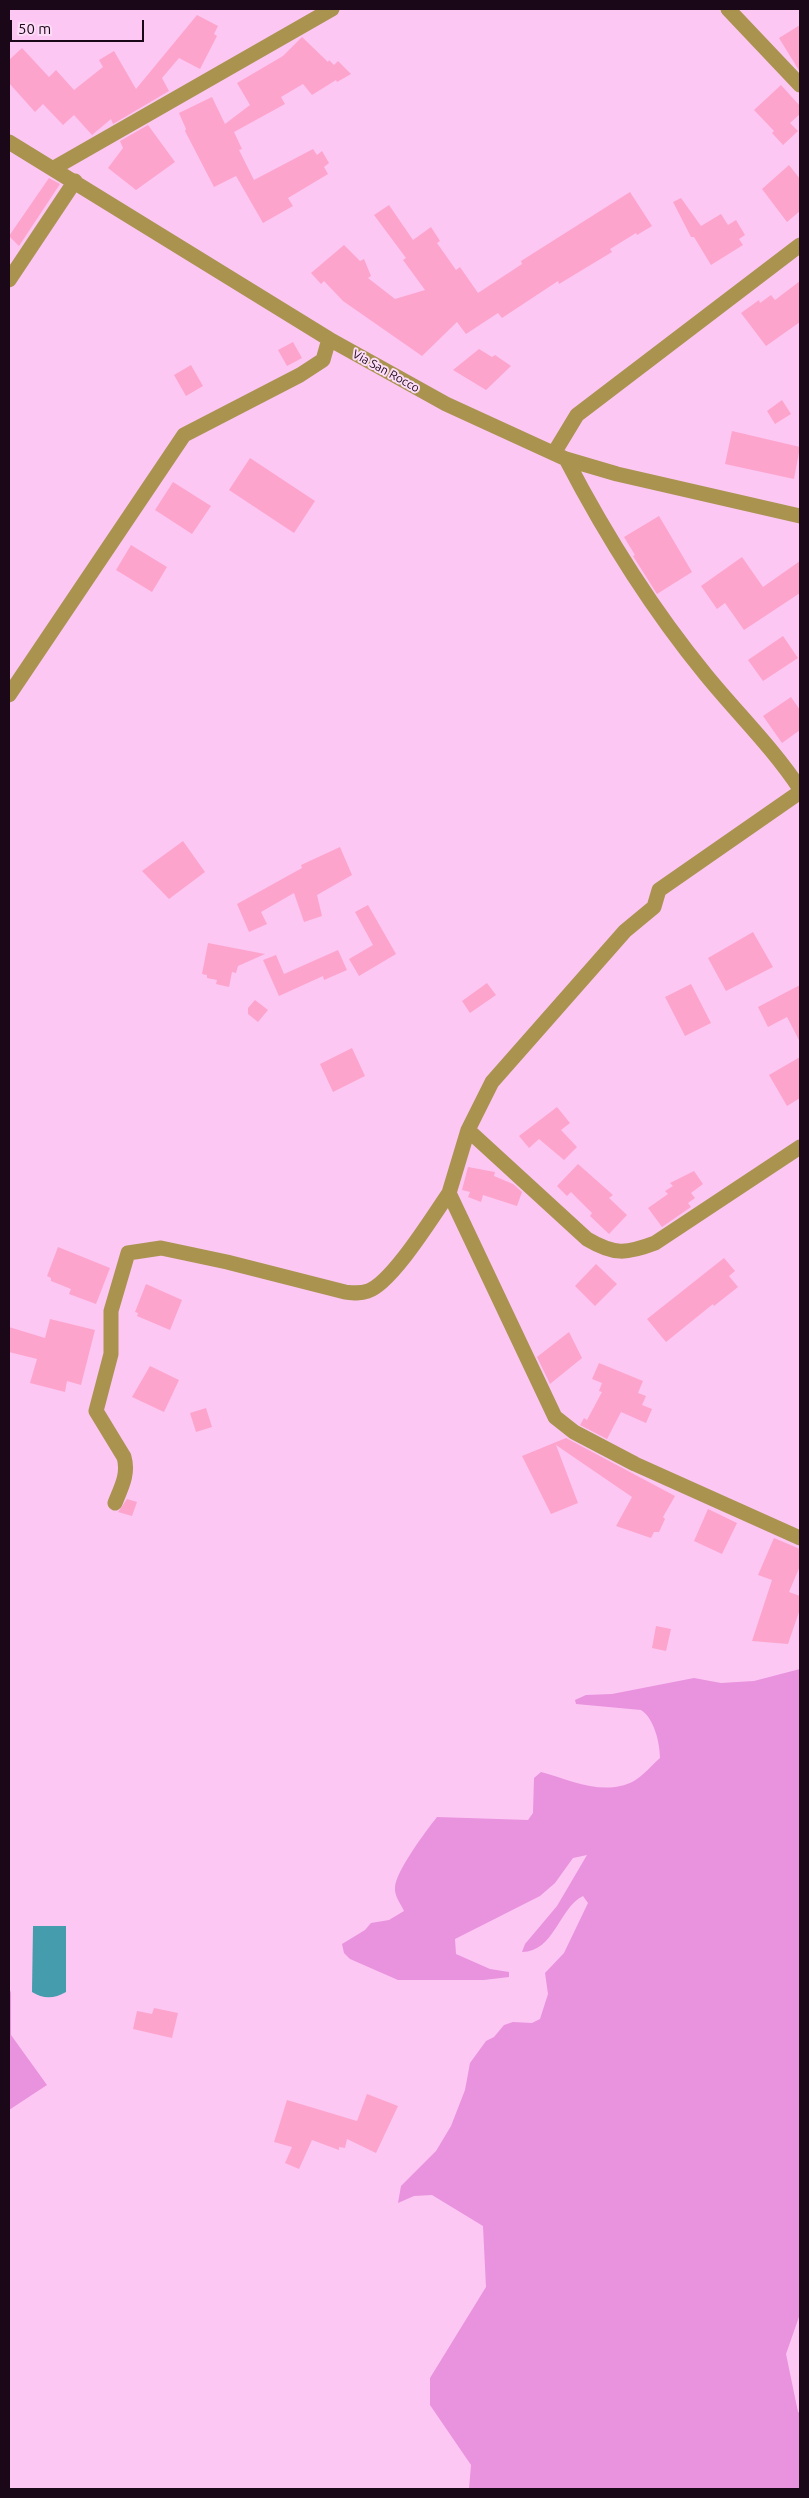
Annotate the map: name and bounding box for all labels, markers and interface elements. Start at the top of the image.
scale bar [12,10,146,42]
text: 50 m [18,20,51,37]
street label: Via San Rocco [350,347,422,395]

